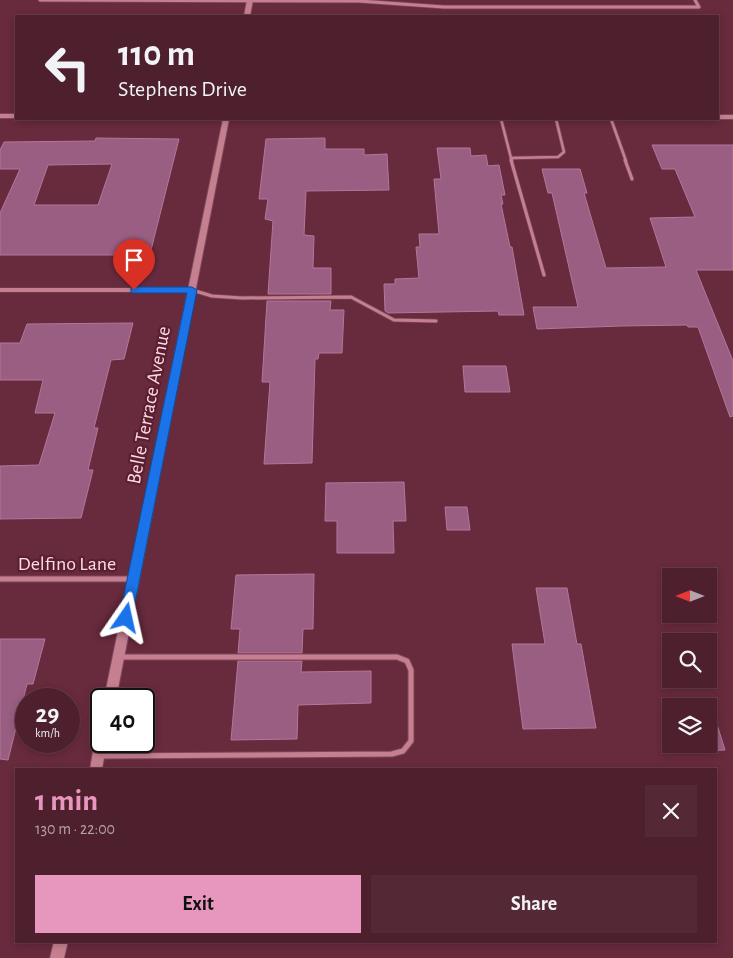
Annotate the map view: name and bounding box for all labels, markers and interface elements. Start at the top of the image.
icon: left [35,35,100,100]
text: 110 m [118,37,195,72]
text: Stephens Drive [118,78,247,100]
pin [113,239,155,290]
icon: arrive [120,246,148,274]
street label: Belle Terrace Avenue [124,325,174,486]
street label: Delfino Lane [18,554,116,574]
north arrow [662,568,718,622]
map controls [662,568,717,753]
position arrow [99,591,151,643]
button: search [662,633,717,688]
speed limit sign: 40 [90,688,155,753]
button: layers [662,698,717,753]
text: 29 [36,702,59,727]
text: km/h [35,727,60,739]
button: close [645,785,697,837]
text: 1 min [35,786,98,816]
text: 130 m · 22:00 [35,821,115,837]
button: Exit [35,875,361,933]
button: Share [371,875,697,933]

